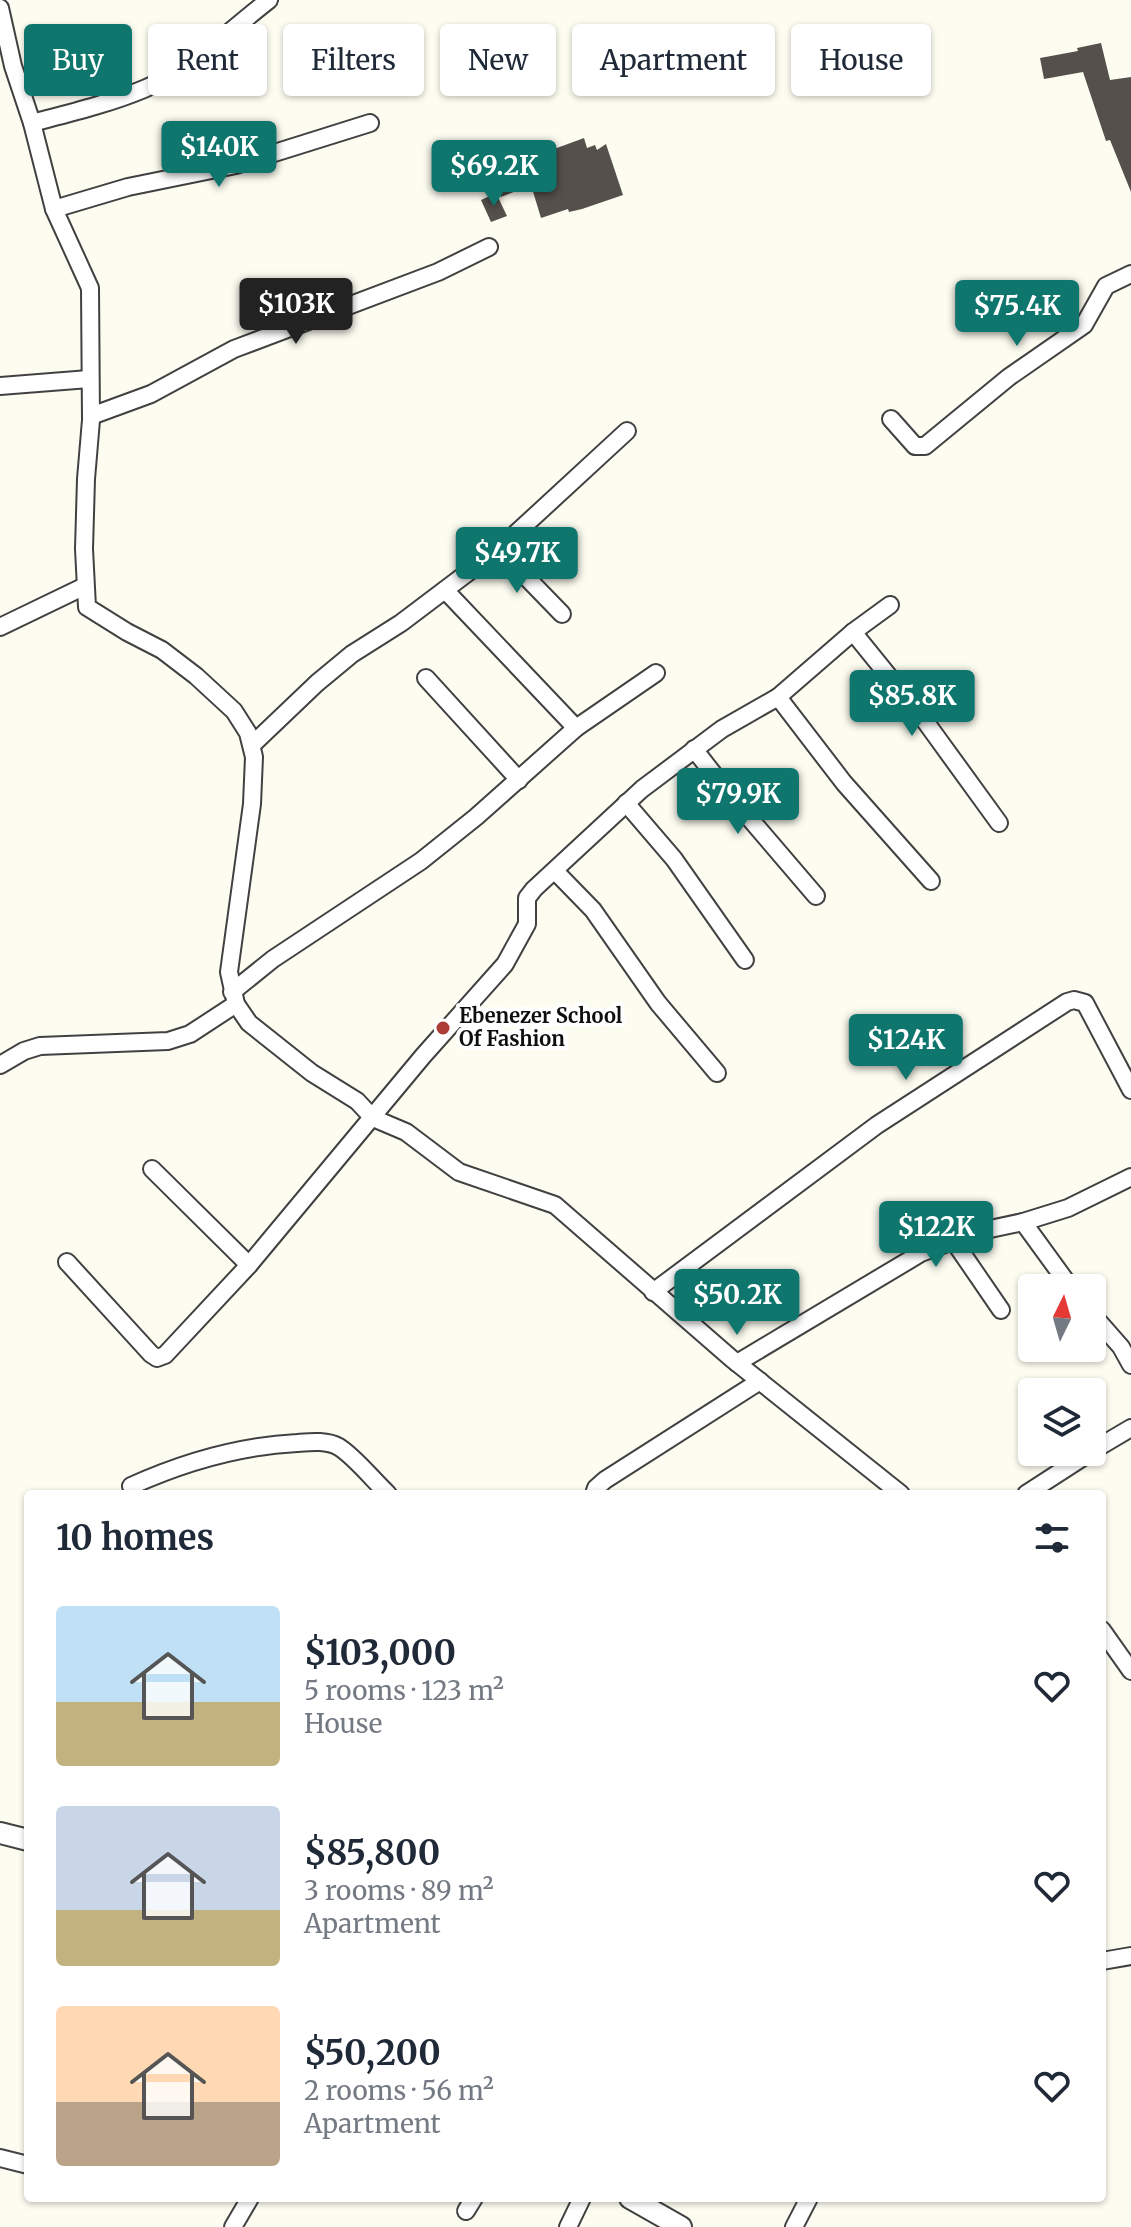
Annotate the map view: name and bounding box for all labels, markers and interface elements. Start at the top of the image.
chip: Buy [24,24,132,96]
chip: Rent [148,24,267,96]
chip: Filters [283,24,424,96]
chip: New [440,24,556,96]
chip: Apartment [572,24,775,96]
chip: House [791,24,931,96]
pin: $140K [163,121,275,189]
text: $140K [179,130,259,163]
pin: $69.2K [429,140,559,208]
text: $69.2K [450,149,538,182]
pin: $103K [240,278,352,346]
pin: $75.4K [952,280,1082,348]
text: $103K [258,287,334,320]
text: $75.4K [973,289,1061,322]
pin: $49.7K [452,527,582,595]
text: $49.7K [474,536,560,569]
pin: $85.8K [847,670,977,738]
text: $85.8K [868,679,956,712]
pin: $79.9K [673,768,803,836]
text: $79.9K [695,777,781,810]
place label: Ebenezer School Of Fashion [459,1003,623,1051]
pin: $124K [850,1014,962,1082]
marker: Ebenezer School Of Fashion [434,1019,452,1037]
text: $124K [867,1023,945,1056]
pin: $122K [880,1201,992,1269]
text: $122K [897,1210,975,1243]
pin: $50.2K [672,1269,802,1337]
north arrow [1018,1274,1106,1362]
map controls [1018,1274,1106,1466]
text: $50.2K [692,1278,782,1311]
button: layers [1018,1378,1106,1466]
icon: filters [1030,1516,1074,1560]
text: 10 homes [56,1517,214,1559]
text: $103,000 [304,1632,456,1674]
icon: home [120,1638,216,1734]
icon: heart [1030,1664,1074,1708]
text: 5 rooms · 123 m² [304,1674,504,1707]
text: House [304,1707,382,1740]
text: $85,800 [304,1832,440,1874]
icon: home [120,1838,216,1934]
icon: heart [1030,1864,1074,1908]
text: 3 rooms · 89 m² [304,1874,494,1907]
text: Apartment [304,1907,441,1940]
text: $50,200 [304,2032,441,2074]
icon: home [120,2038,216,2134]
icon: heart [1030,2064,1074,2108]
text: 2 rooms · 56 m² [304,2074,494,2107]
text: Apartment [304,2107,441,2140]

